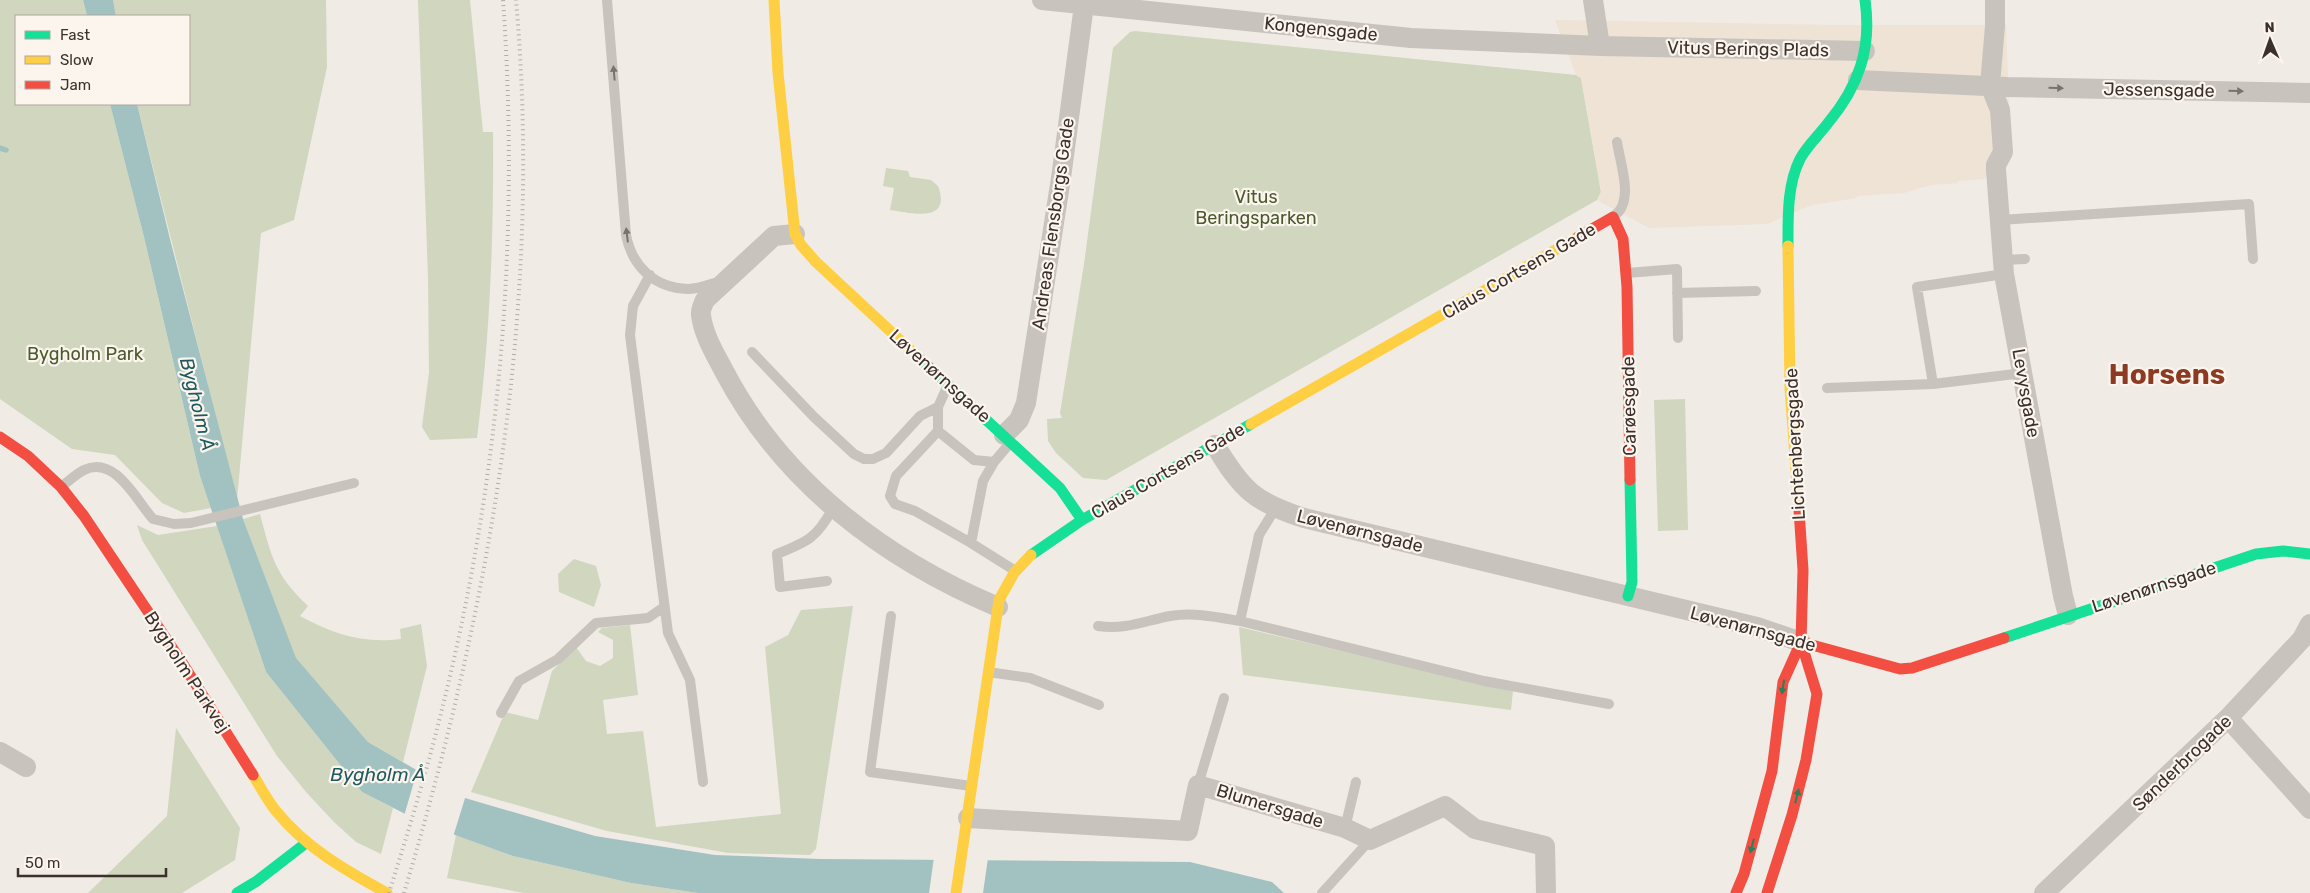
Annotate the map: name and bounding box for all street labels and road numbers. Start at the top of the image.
street label: Kongensgade [1263,12,1379,46]
street label: Vitus Berings Plads [1667,37,1829,61]
street label: Jessensgade [2103,78,2215,102]
street label: Andreas Flensborgs Gade [1027,117,1079,331]
street label: Claus Cortsens Gade [1438,218,1600,324]
street label: Løvenørnsgade [885,325,995,427]
street label: Levysgade [2007,347,2045,439]
street label: Carøesgade [1617,356,1641,456]
street label: Lichtenbergsgade [1780,367,1810,521]
street label: Claus Cortsens Gade [1087,418,1249,524]
street label: Løvenørnsgade [1295,505,1425,557]
street label: Løvenørnsgade [2089,557,2219,617]
street label: Løvenørnsgade [1688,602,1818,656]
street label: Bygholm Parkvej [140,607,234,737]
street label: Sønderbrogade [2128,710,2236,816]
street label: Blumersgade [1214,779,1326,833]

